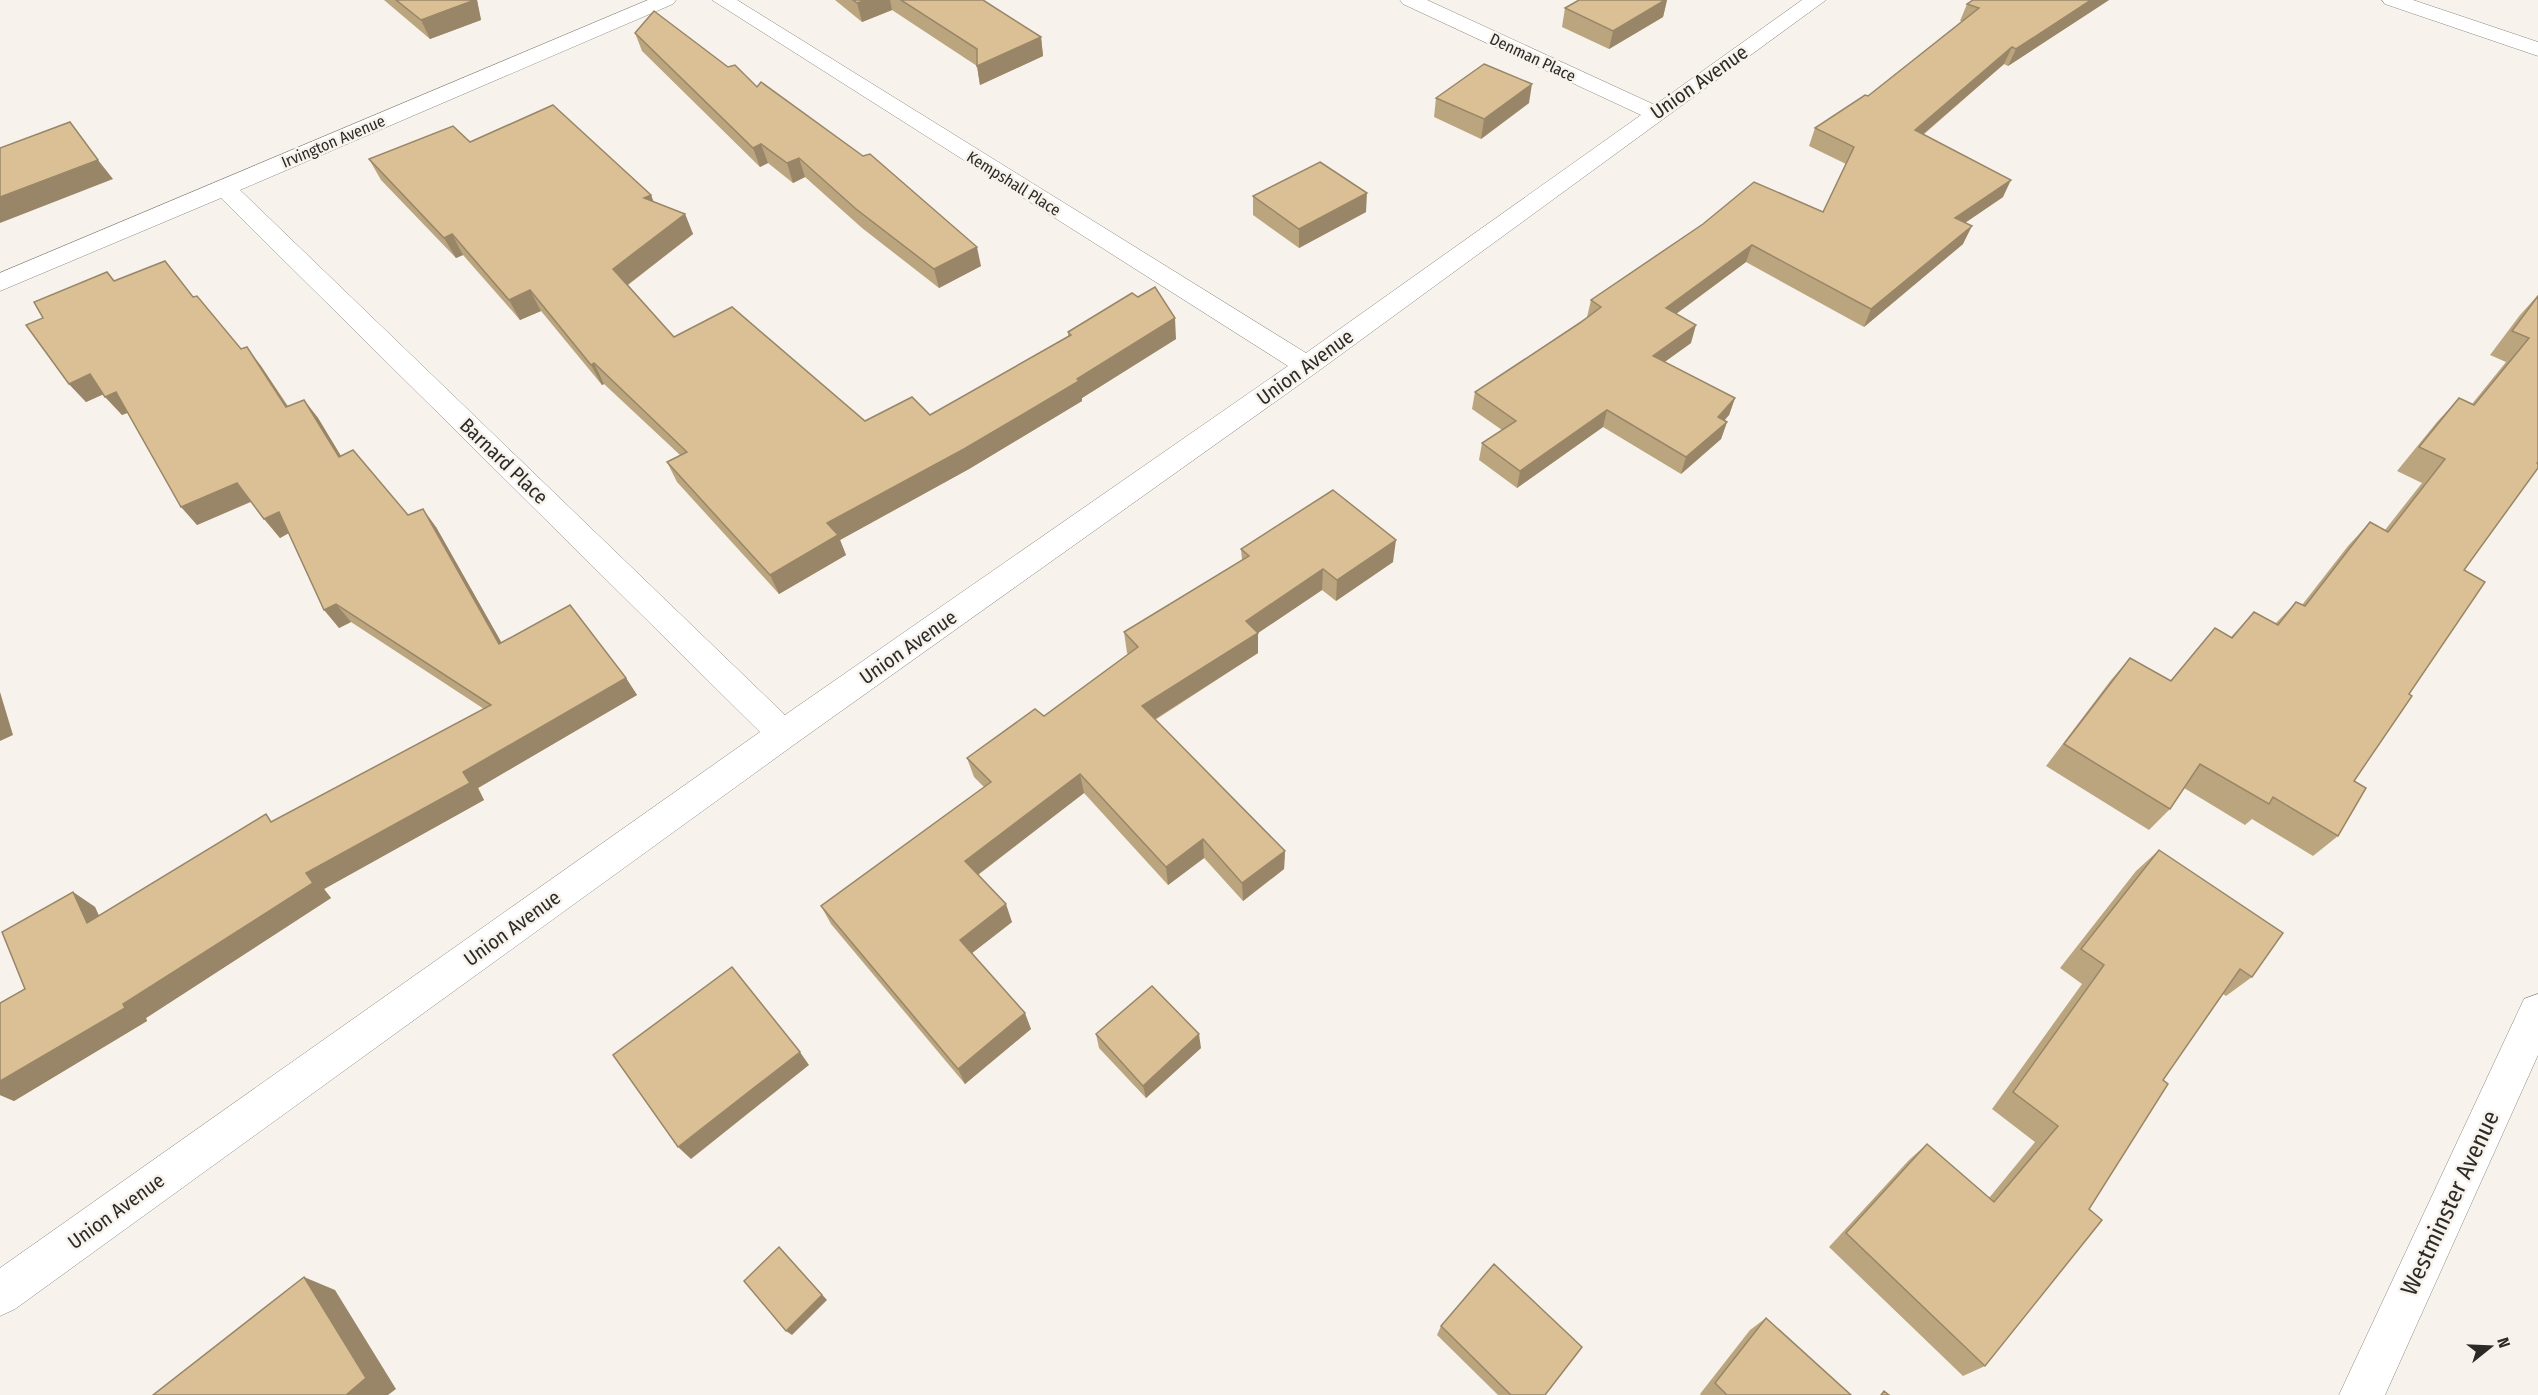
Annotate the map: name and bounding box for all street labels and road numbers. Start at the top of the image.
street label: Denman Place [1487,29,1579,86]
street label: Union Avenue [1646,40,1752,124]
street label: Irvington Avenue [279,111,388,172]
street label: Kempshall Place [963,147,1064,220]
street label: Union Avenue [1252,324,1358,410]
street label: Barnard Place [455,413,553,509]
street label: Union Avenue [855,605,961,689]
street label: Union Avenue [459,885,565,971]
street label: Westminster Avenue [2395,1106,2505,1300]
street label: Union Avenue [63,1168,169,1254]

